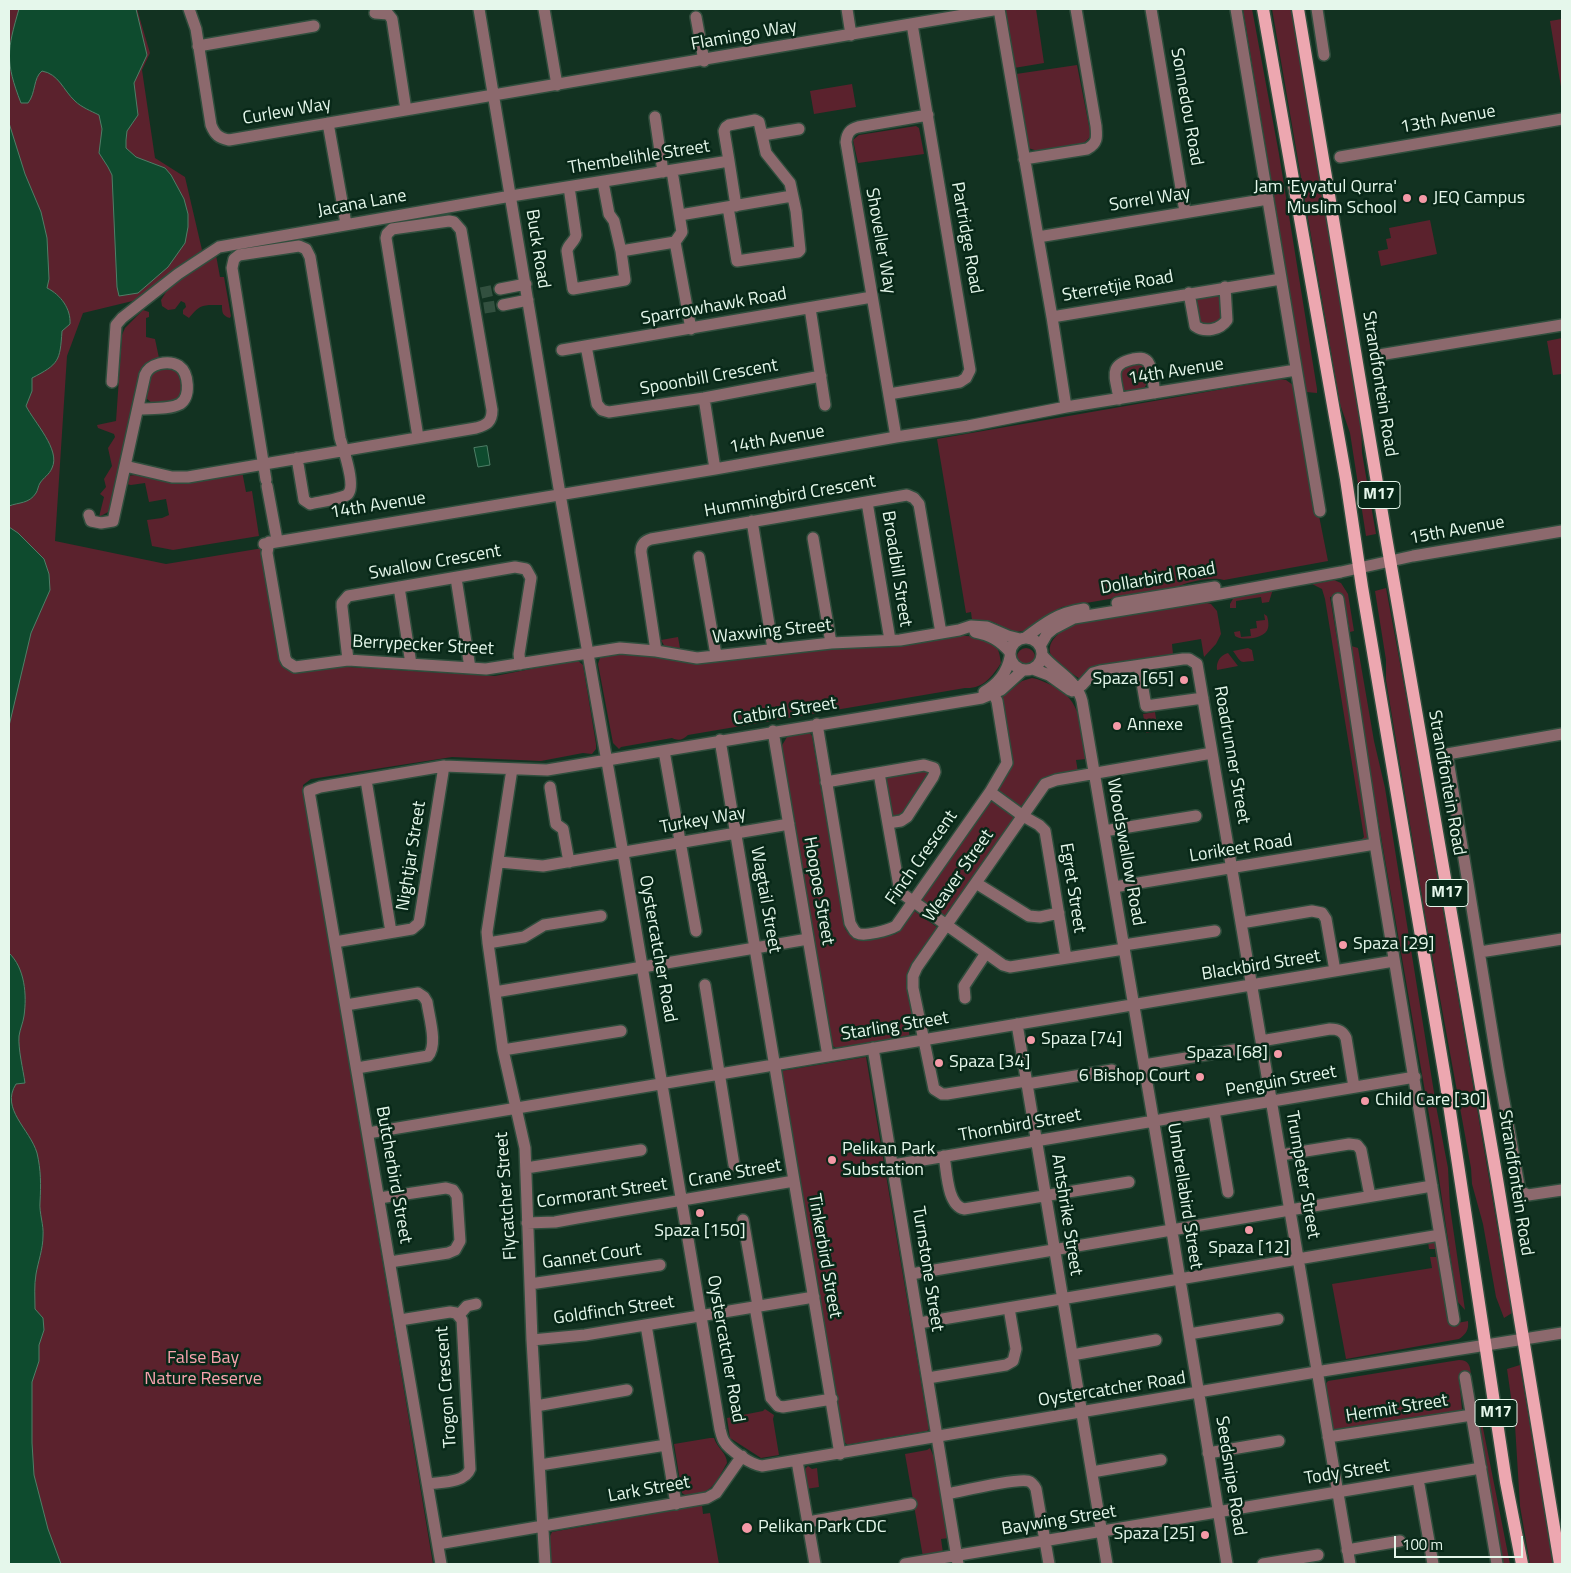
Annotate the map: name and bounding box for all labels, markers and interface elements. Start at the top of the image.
street label: Flamingo Way [689,16,799,56]
street label: Sonnedou Road [1165,46,1207,168]
street label: Curlew Way [241,94,333,130]
street label: 13th Avenue [1399,101,1497,139]
street label: Thembelihle Street [567,136,711,180]
place label: Jam 'Eyyatul Qurra' Muslim School [1253,177,1397,220]
street label: Partridge Road [946,180,986,296]
street label: Sorrel Way [1108,183,1192,217]
street label: Jacana Lane [316,186,408,222]
street label: Shoveller Way [860,186,900,296]
place label: JEQ Campus [1433,188,1525,210]
marker: Jam 'Eyyatul Qurra' Muslim School [1401,192,1413,204]
marker: JEQ Campus [1417,193,1429,205]
street label: Buck Road [520,208,554,290]
street label: Sterretjie Road [1061,267,1175,307]
street label: Sparrowhawk Road [639,284,789,330]
street label: Strandfontein Road [1357,310,1401,458]
street label: 14th Avenue [1127,354,1225,390]
street label: Spoonbill Crescent [638,355,780,401]
street label: 14th Avenue [728,421,826,459]
street label: Hummingbird Crescent [703,471,877,523]
road number: M17 [1358,482,1400,508]
street label: 14th Avenue [329,488,427,524]
street label: Broadbill Street [876,509,916,629]
street label: 15th Avenue [1408,512,1506,550]
street label: Swallow Crescent [367,541,503,585]
street label: Dollarbird Road [1099,558,1217,600]
street label: Waxwing Street [711,615,833,649]
street label: Berrypecker Street [352,632,494,660]
place label: Spaza [65] [1093,669,1174,691]
marker: Spaza [65] [1178,674,1190,686]
street label: Roadrunner Street [1208,684,1254,826]
street label: Catbird Street [732,693,838,731]
street label: Strandfontein Road [1423,709,1469,857]
place label: Annexe [1127,715,1183,737]
marker: Annexe [1111,720,1123,732]
street label: Woodswallow Road [1101,777,1149,927]
street label: Nightjar Street [393,800,431,912]
street label: Turkey Way [658,803,748,839]
street label: Finch Crescent [881,807,963,909]
street label: Weaver Street [919,826,999,926]
street label: Lorikeet Road [1188,830,1294,868]
street label: Hoopoe Street [798,835,838,947]
street label: Egret Street [1054,842,1090,934]
street label: Wagtail Street [745,845,785,955]
street label: Oystercatcher Road [633,874,681,1024]
road number: M17 [1426,880,1468,906]
place label: Spaza [29] [1353,934,1434,956]
marker: Spaza [29] [1337,939,1349,951]
street label: Blackbird Street [1200,946,1322,986]
street label: Starling Street [840,1008,950,1046]
place label: Spaza [74] [1041,1029,1122,1051]
marker: Spaza [74] [1025,1034,1037,1046]
place label: Spaza [68] [1187,1043,1268,1065]
marker: Spaza [68] [1272,1048,1284,1060]
place label: Spaza [34] [949,1052,1030,1074]
marker: Spaza [34] [933,1057,945,1069]
street label: Penguin Street [1224,1062,1338,1102]
place label: 6 Bishop Court [1079,1066,1190,1088]
marker: 6 Bishop Court [1194,1071,1206,1083]
place label: Child Care [30] [1375,1090,1486,1112]
marker: Child Care [30] [1359,1095,1371,1107]
street label: Butcherbird Street [370,1105,416,1245]
street label: Thornbird Street [957,1105,1083,1147]
street label: Trumpeter Street [1280,1109,1324,1241]
street label: Strandfontein Road [1493,1109,1537,1257]
street label: Umbrellabird Street [1162,1121,1206,1271]
street label: Flycatcher Street [492,1131,522,1261]
place label: Pelikan Park Substation [842,1139,935,1182]
street label: Antshrike Street [1046,1153,1086,1277]
marker: Pelikan Park Substation [826,1154,838,1166]
street label: Crane Street [687,1155,783,1193]
street label: Cormorant Street [535,1174,669,1214]
street label: Tinkerbird Street [802,1192,846,1320]
street label: Turnstone Street [906,1205,948,1333]
marker: Spaza [150] [694,1207,706,1219]
place label: Spaza [150] [654,1221,746,1243]
marker: Spaza [12] [1243,1224,1255,1236]
place label: Spaza [12] [1208,1238,1290,1260]
street label: Gannet Court [541,1239,643,1275]
street label: Oystercatcher Road [701,1274,749,1424]
street label: Goldfinch Street [552,1292,676,1330]
street label: Trogon Crescent [432,1325,462,1449]
park label: False Bay Nature Reserve [144,1348,262,1390]
street label: Oystercatcher Road [1037,1368,1187,1412]
street label: Hermit Street [1344,1390,1450,1428]
road number: M17 [1475,1400,1517,1426]
street label: Seedsnipe Road [1210,1415,1250,1537]
street label: Tody Street [1303,1456,1391,1490]
street label: Lark Street [606,1472,692,1508]
street label: Baywing Street [1000,1501,1118,1541]
place label: Pelikan Park CDC [758,1517,887,1539]
marker: Pelikan Park CDC [740,1521,754,1535]
place label: Spaza [25] [1114,1524,1195,1546]
scale bar [1396,1526,1525,1558]
marker: Spaza [25] [1199,1529,1211,1541]
text: 100 m [1402,1533,1443,1556]

